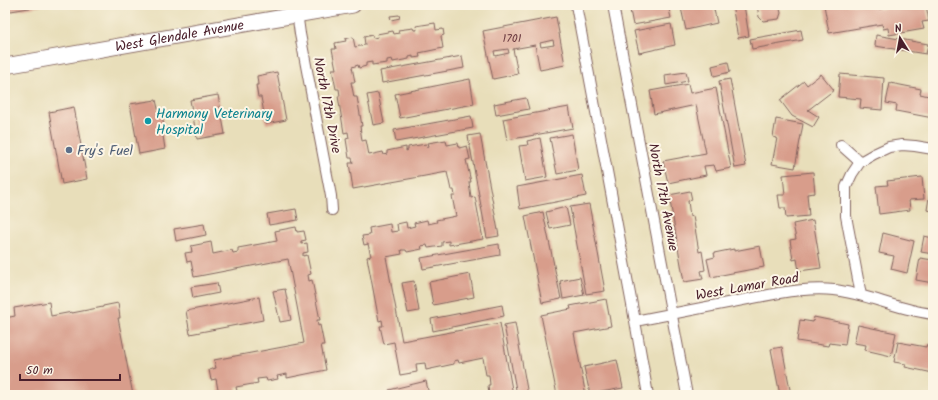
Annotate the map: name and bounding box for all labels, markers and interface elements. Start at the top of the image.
street label: West Glendale Avenue [113,14,246,59]
north arrow [880,18,920,58]
text: N [893,20,903,39]
house number: 1701 [502,29,522,48]
street label: North 17th Drive [307,55,347,156]
place label: Harmony Veterinary Hospital [156,103,273,141]
marker: Harmony Veterinary Hospital [143,116,153,126]
place label: Fry's Fuel [77,140,133,162]
street label: North 17th Avenue [642,141,684,254]
marker: Fry's Fuel [64,145,74,155]
street label: West Lamar Road [694,267,802,307]
scale bar [20,356,120,382]
text: 50 m [26,361,53,380]

